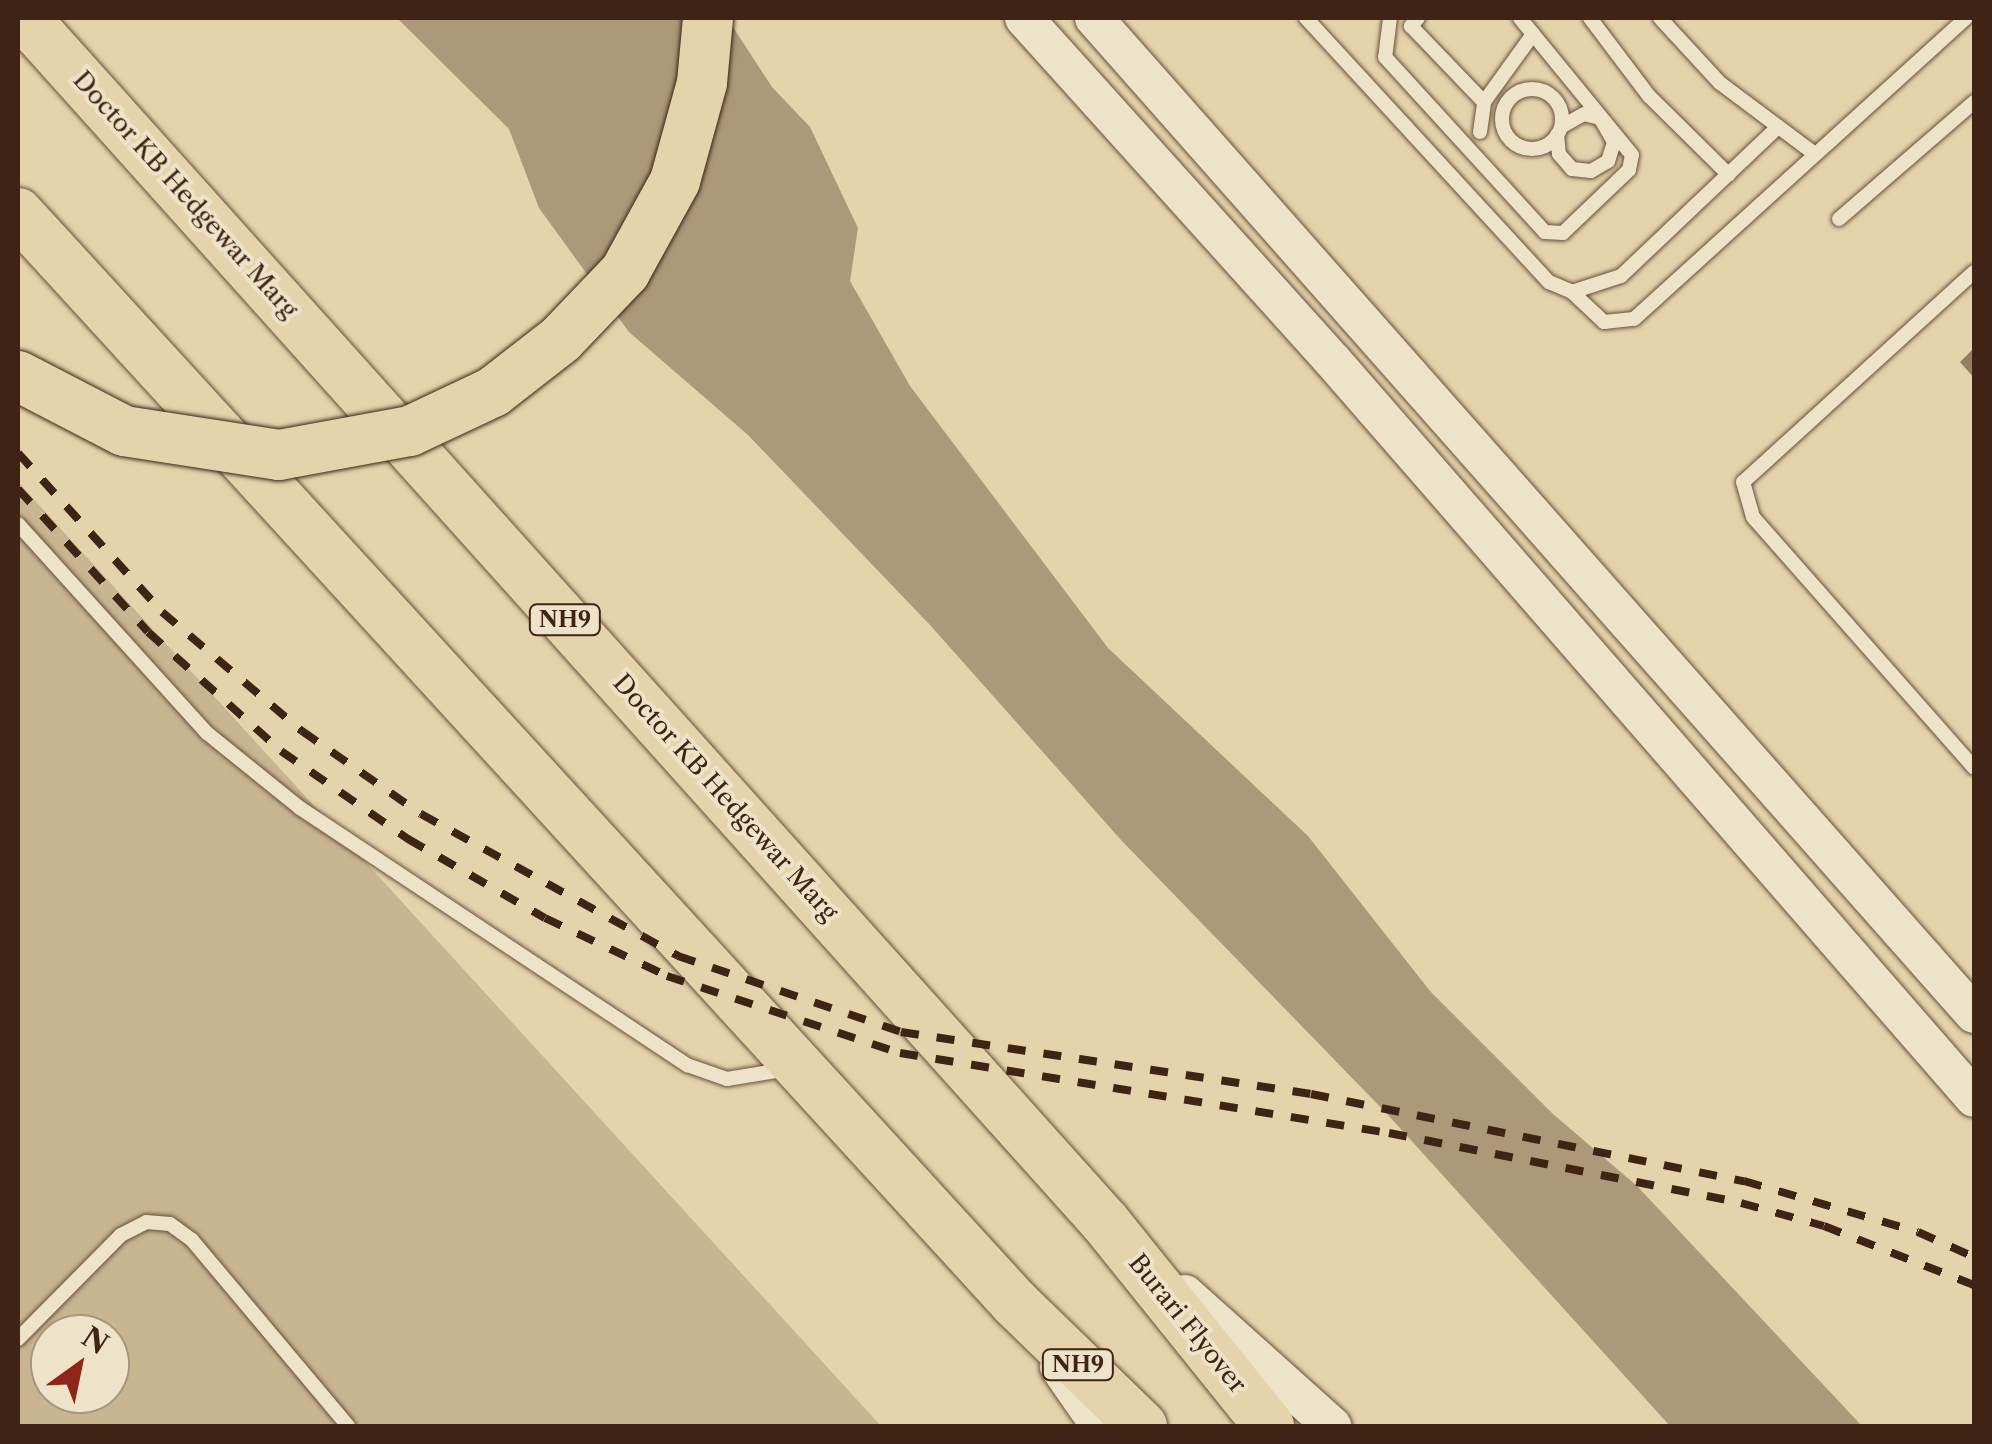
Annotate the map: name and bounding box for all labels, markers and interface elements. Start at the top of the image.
street label: Doctor KB Hedgewar Marg [66,65,304,325]
road number: NH9 [528,603,602,637]
street label: Doctor KB Hedgewar Marg [606,668,844,928]
street label: Burari Flyover [1122,1249,1252,1399]
north arrow [30,1314,130,1414]
text: N [76,1320,115,1361]
road number: NH9 [1040,1348,1116,1382]

